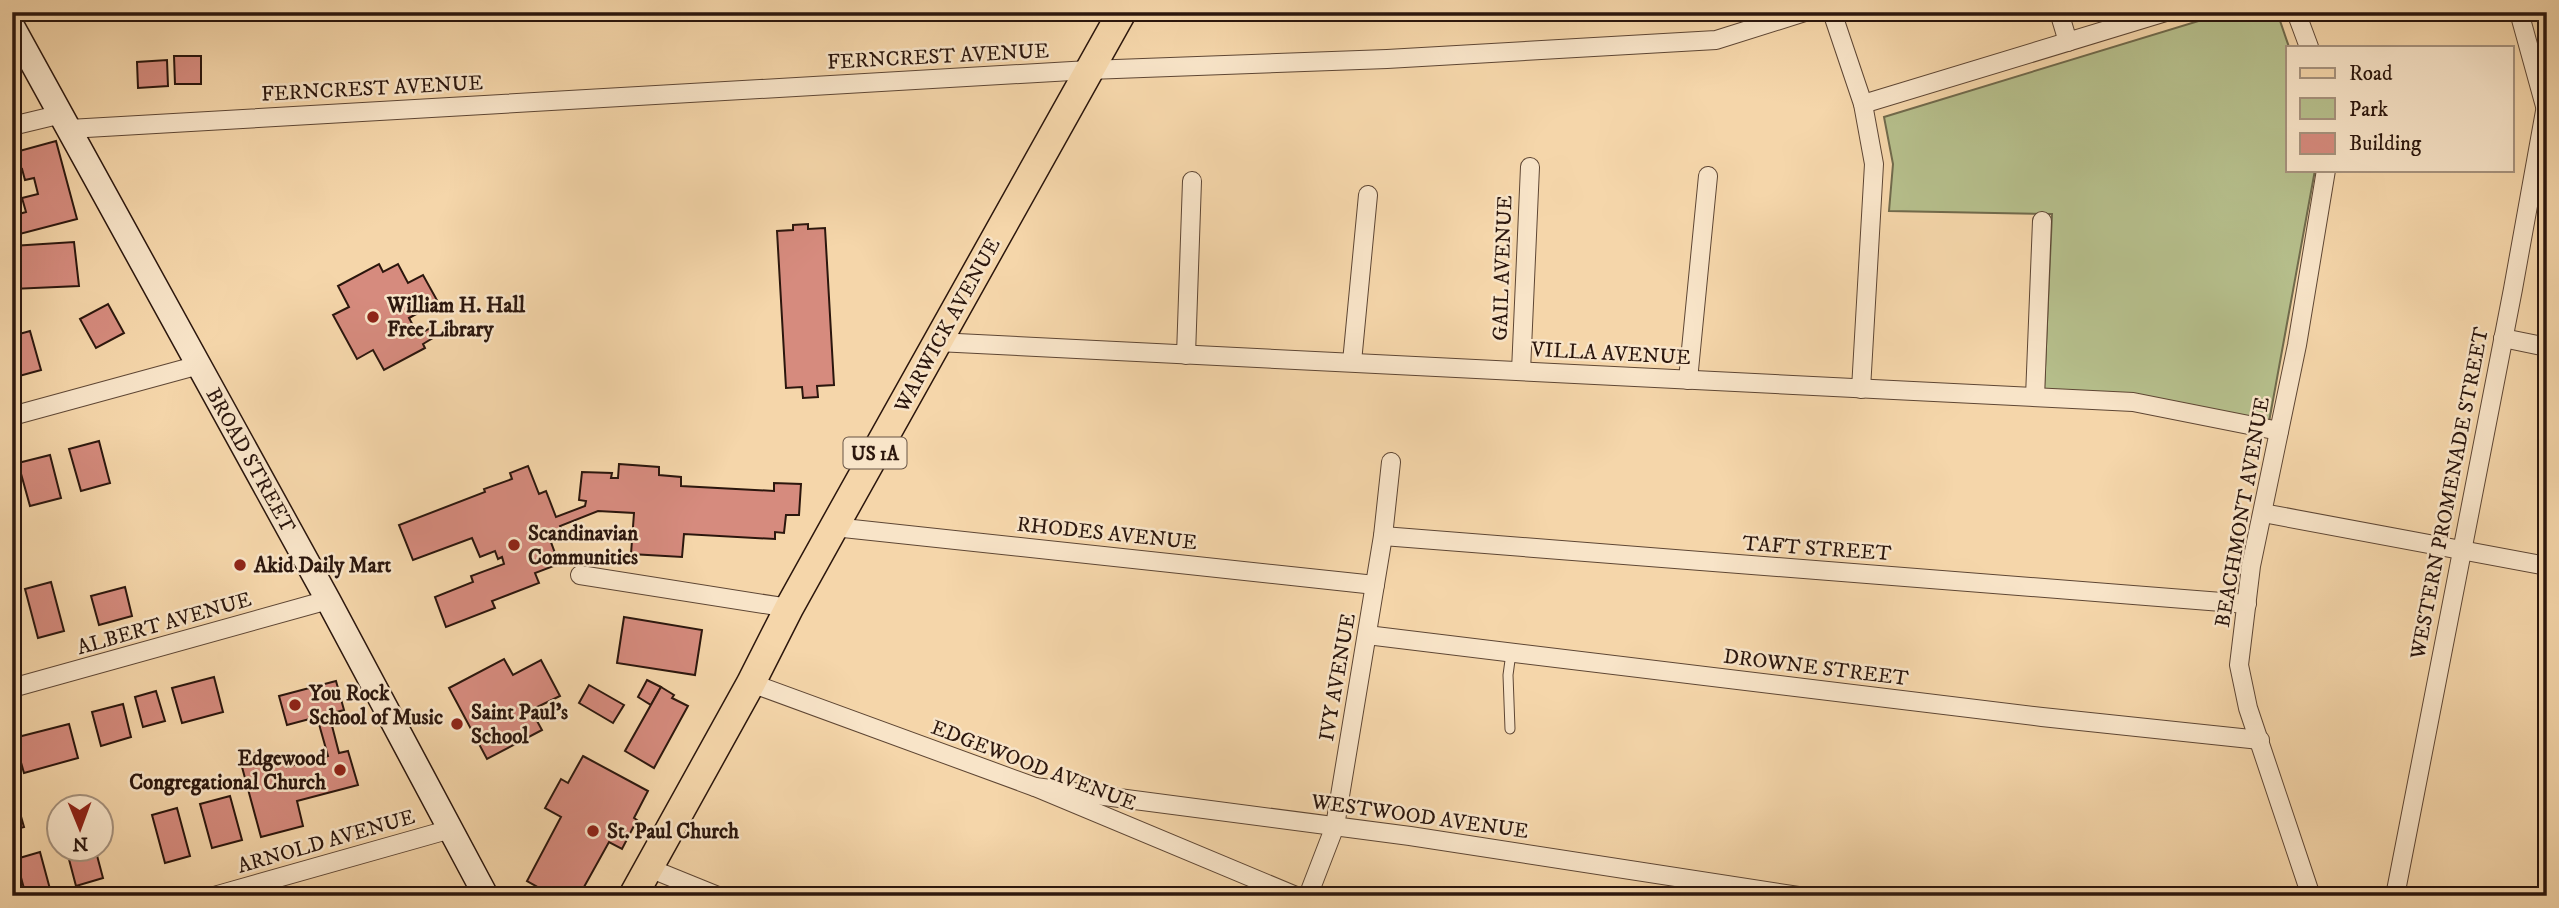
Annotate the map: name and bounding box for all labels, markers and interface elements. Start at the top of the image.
street label: FERNCREST AVENUE [826,38,1050,76]
legend [2286,46,2514,172]
text: Road [2349,61,2393,87]
street label: FERNCREST AVENUE [260,70,484,108]
text: Park [2349,97,2389,123]
text: Building [2349,131,2422,157]
street label: GAIL AVENUE [1487,195,1519,341]
street label: WARWICK AVENUE [889,233,1007,418]
place label: William H. Hall Free Library [386,293,526,343]
marker: William H. Hall Free Library [365,309,381,325]
street label: WESTERN PROMENADE STREET [2405,325,2495,662]
street label: VILLA AVENUE [1530,337,1692,371]
street label: BROAD STREET [200,383,301,538]
street label: BEACHMONT AVENUE [2210,395,2276,629]
road number: US 1A [844,437,906,468]
street label: RHODES AVENUE [1015,512,1198,556]
place label: Scandinavian Communities [528,521,639,571]
street label: TAFT STREET [1742,531,1892,567]
marker: Scandinavian Communities [506,537,522,553]
place label: Akid Daily Mart [253,553,392,579]
marker: Akid Daily Mart [232,557,248,573]
street label: ALBERT AVENUE [74,587,255,661]
street label: IVY AVENUE [1314,611,1362,743]
street label: DROWNE STREET [1722,644,1910,692]
place label: You Rock School of Music [308,681,443,731]
marker: You Rock School of Music [287,697,303,713]
place label: Saint Paul's School [471,700,568,750]
street label: EDGEWOOD AVENUE [927,715,1140,817]
marker: Saint Paul's School [449,716,465,732]
place label: Edgewood Congregational Church [129,746,327,796]
marker: Edgewood Congregational Church [332,762,348,778]
street label: WESTWOOD AVENUE [1309,789,1530,845]
north arrow [46,792,116,862]
street label: ARNOLD AVENUE [234,804,418,880]
place label: St. Paul Church [607,819,740,845]
marker: St. Paul Church [585,823,601,839]
text: N [72,832,88,855]

